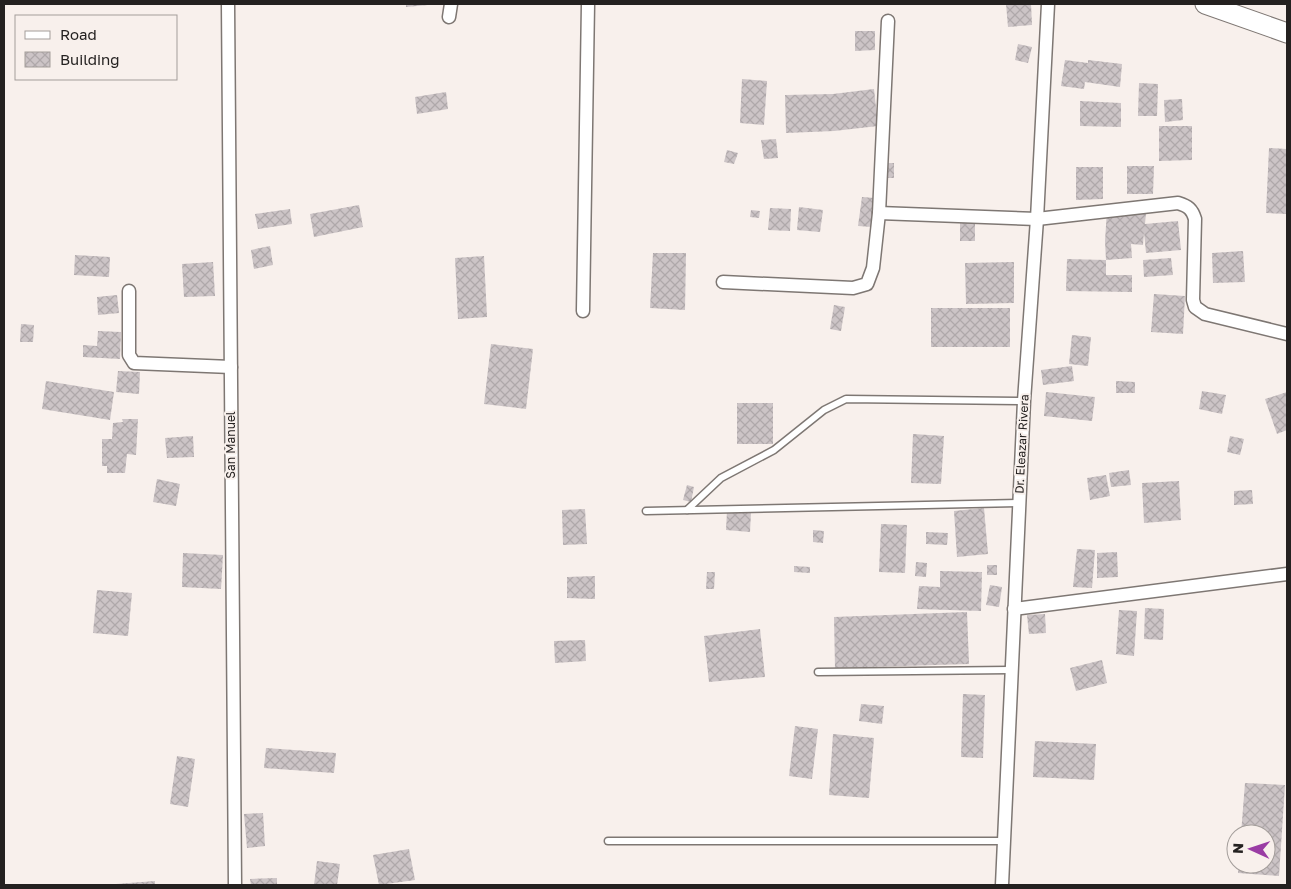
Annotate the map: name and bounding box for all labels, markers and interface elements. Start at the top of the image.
legend [15,15,178,80]
text: Road [60,25,97,43]
text: Building [60,50,120,68]
street label: Dr. Eleazar Rivera [1011,394,1032,494]
street label: San Manuel [223,411,238,479]
north arrow [1226,824,1276,874]
text: N [1229,843,1246,854]

